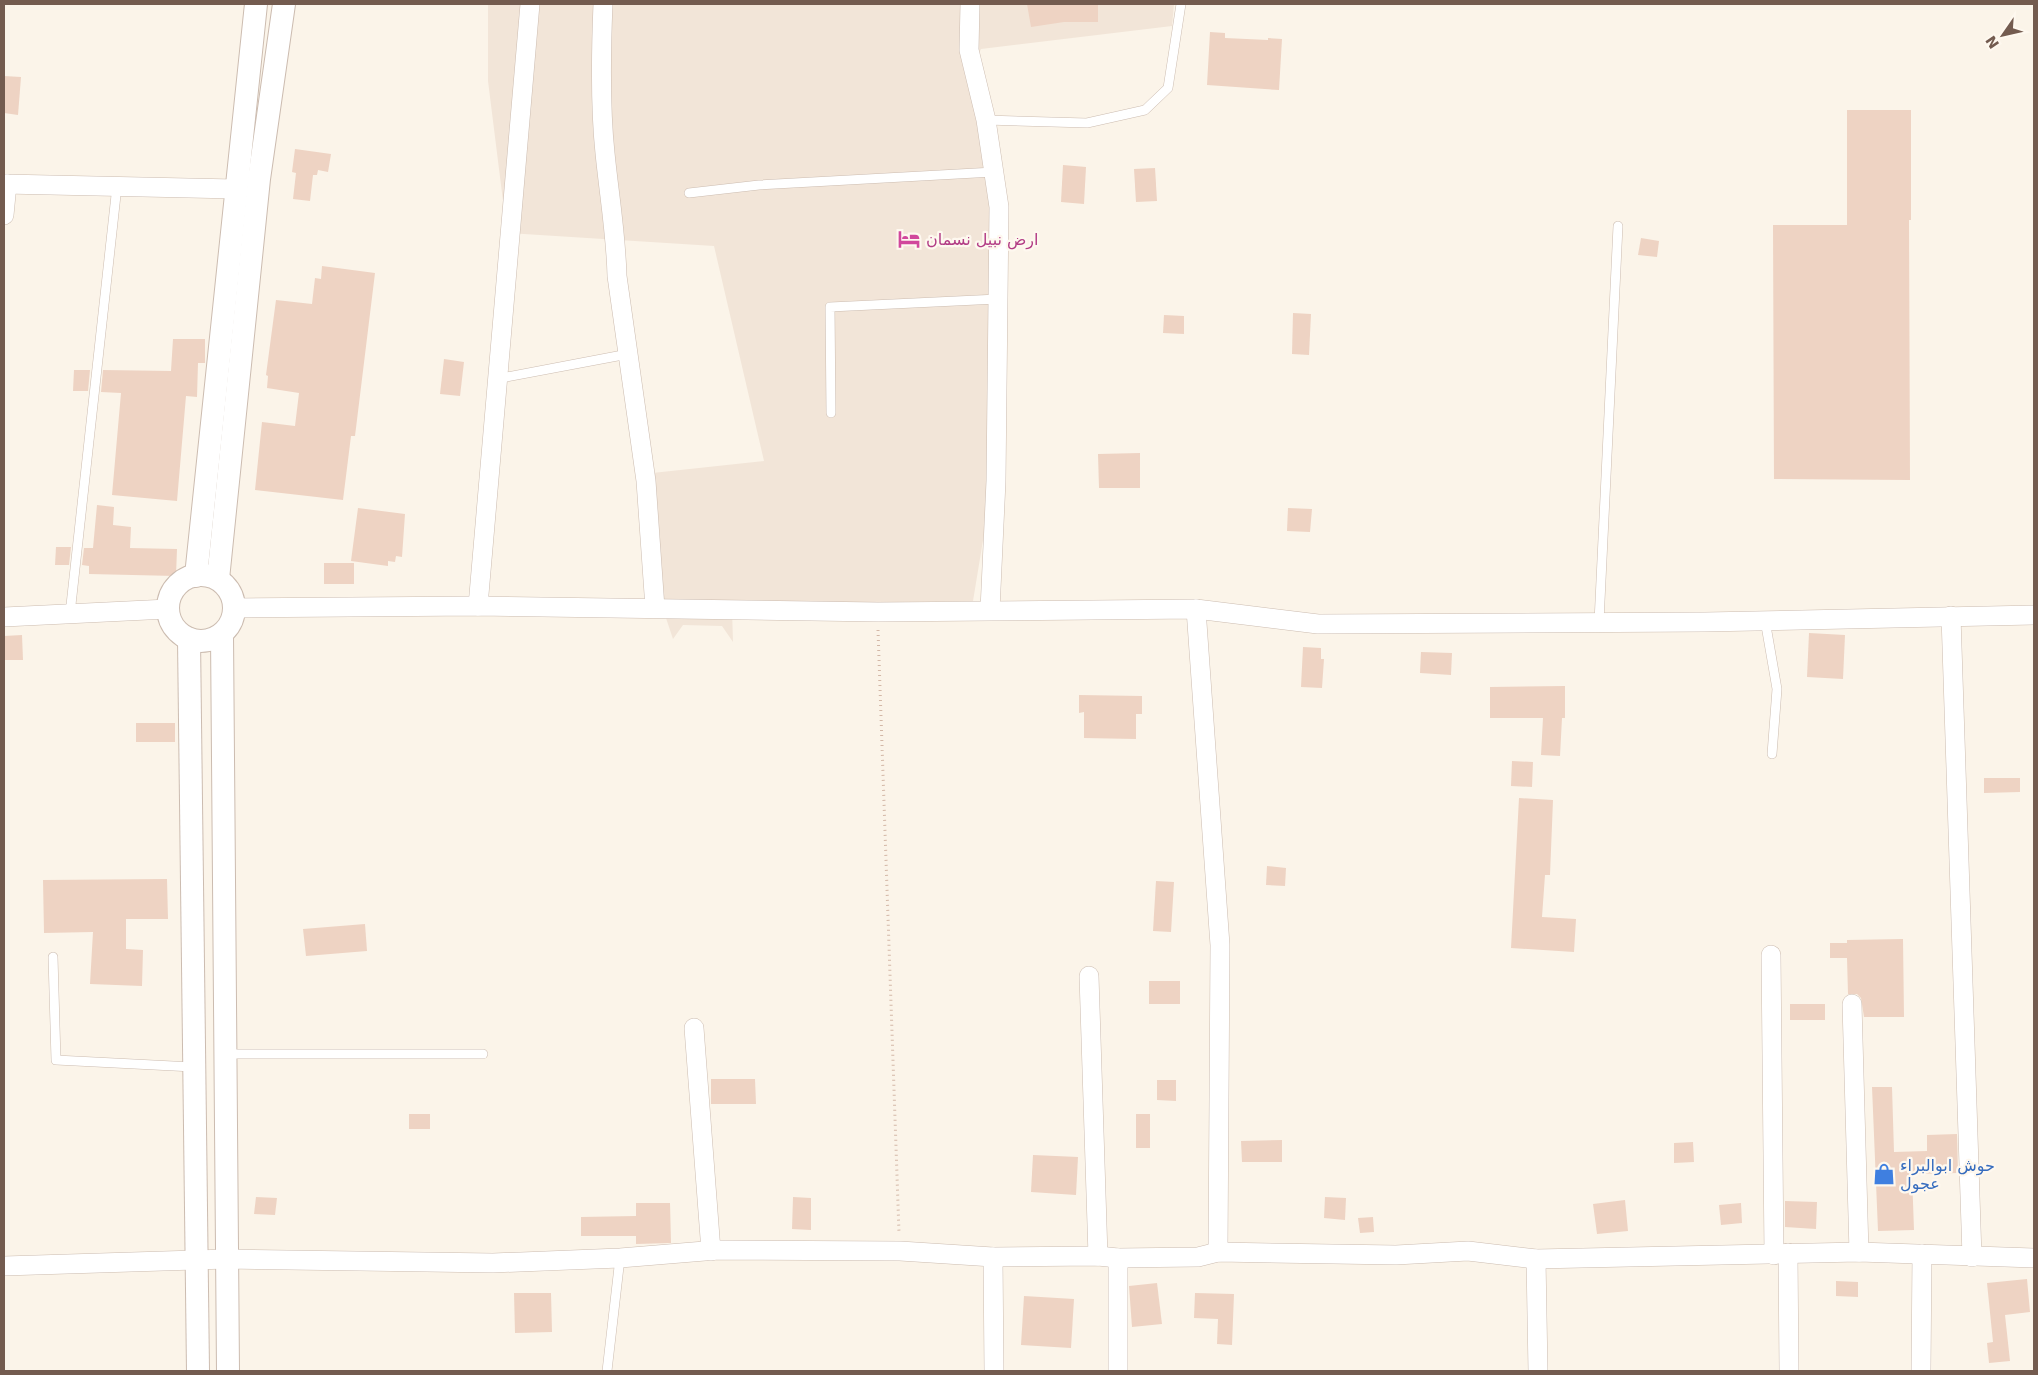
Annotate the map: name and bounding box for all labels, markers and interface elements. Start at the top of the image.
north arrow [1978,10,2028,60]
text: N [1982,33,2002,52]
hotel icon: ارض نبيل نسمان [896,226,922,252]
place label: ارض نبيل نسمان [926,230,1039,250]
place label: حوش ابوالبراء عجول [1900,1156,1995,1194]
shop icon: حوش ابوالبراء عجول [1871,1161,1897,1187]

